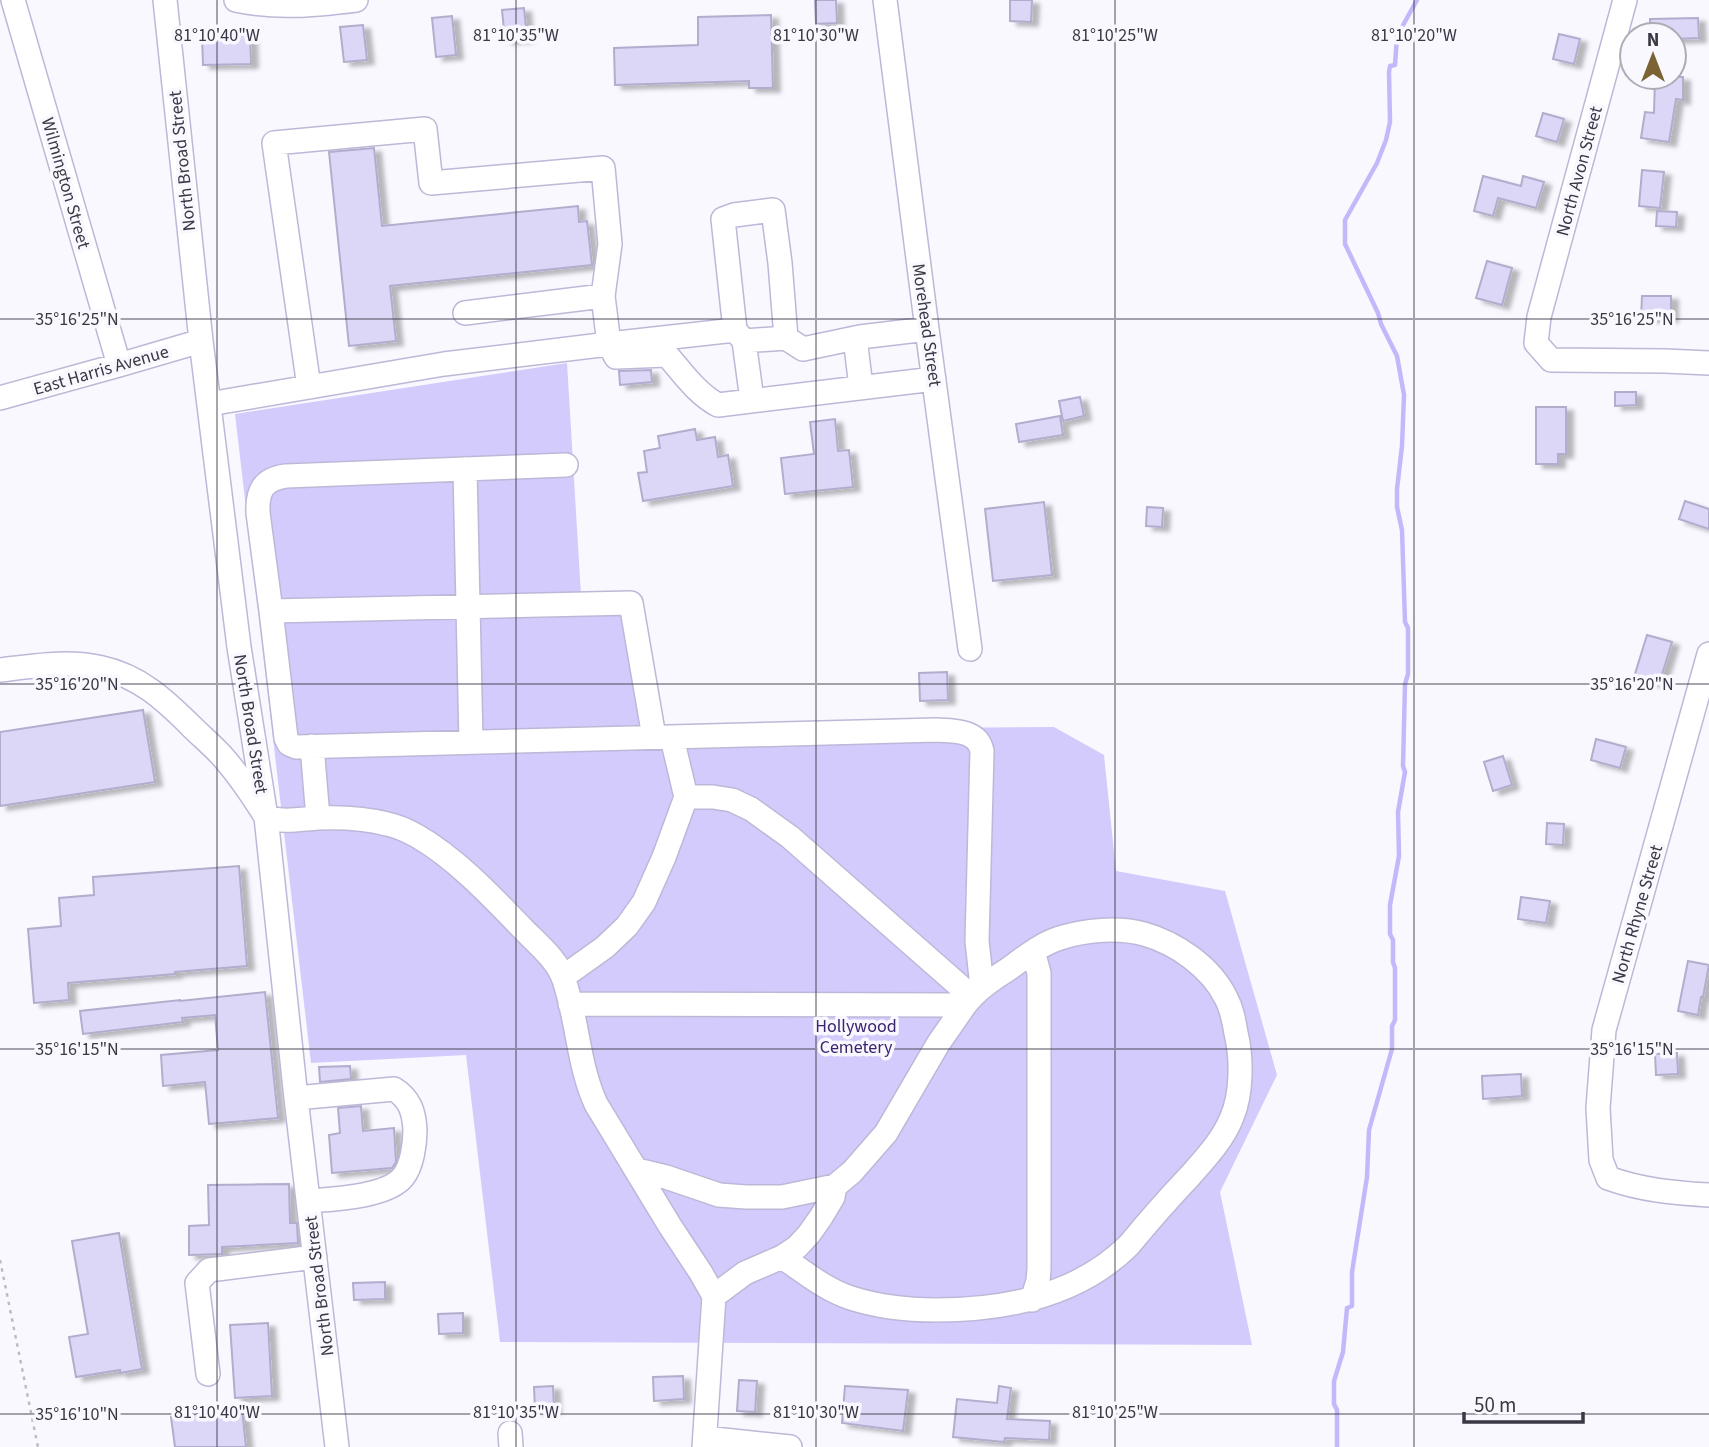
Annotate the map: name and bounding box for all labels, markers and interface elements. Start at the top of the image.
north arrow [1618,21,1688,91]
text: 81°10'40"W [174,23,260,48]
text: 81°10'35"W [473,23,559,48]
text: 81°10'30"W [773,23,859,48]
text: 81°10'25"W [1072,23,1158,48]
text: 81°10'20"W [1371,23,1457,48]
text: N [1647,27,1659,54]
street label: North Broad Street [163,90,202,232]
street label: North Avon Street [1550,103,1609,239]
street label: Wilmington Street [35,115,96,252]
street label: Morehead Street [905,262,948,388]
text: 35°16'25"N [35,307,119,332]
text: 35°16'25"N [1590,307,1674,332]
street label: East Harris Avenue [31,339,172,402]
street label: North Broad Street [227,652,274,796]
text: 35°16'20"N [35,672,119,697]
text: 35°16'20"N [1590,672,1674,697]
street label: North Rhyne Street [1606,842,1669,986]
park label: Hollywood Cemetery [815,1014,897,1060]
text: 35°16'15"N [35,1037,119,1062]
text: 35°16'15"N [1590,1037,1674,1062]
street label: North Broad Street [298,1214,340,1357]
scale bar [1464,1380,1583,1424]
text: 50 m [1474,1390,1516,1420]
text: 81°10'40"W [174,1400,260,1425]
text: 81°10'35"W [473,1400,559,1425]
text: 81°10'30"W [773,1400,859,1425]
text: 81°10'25"W [1072,1400,1158,1425]
text: 35°16'10"N [35,1402,119,1427]

